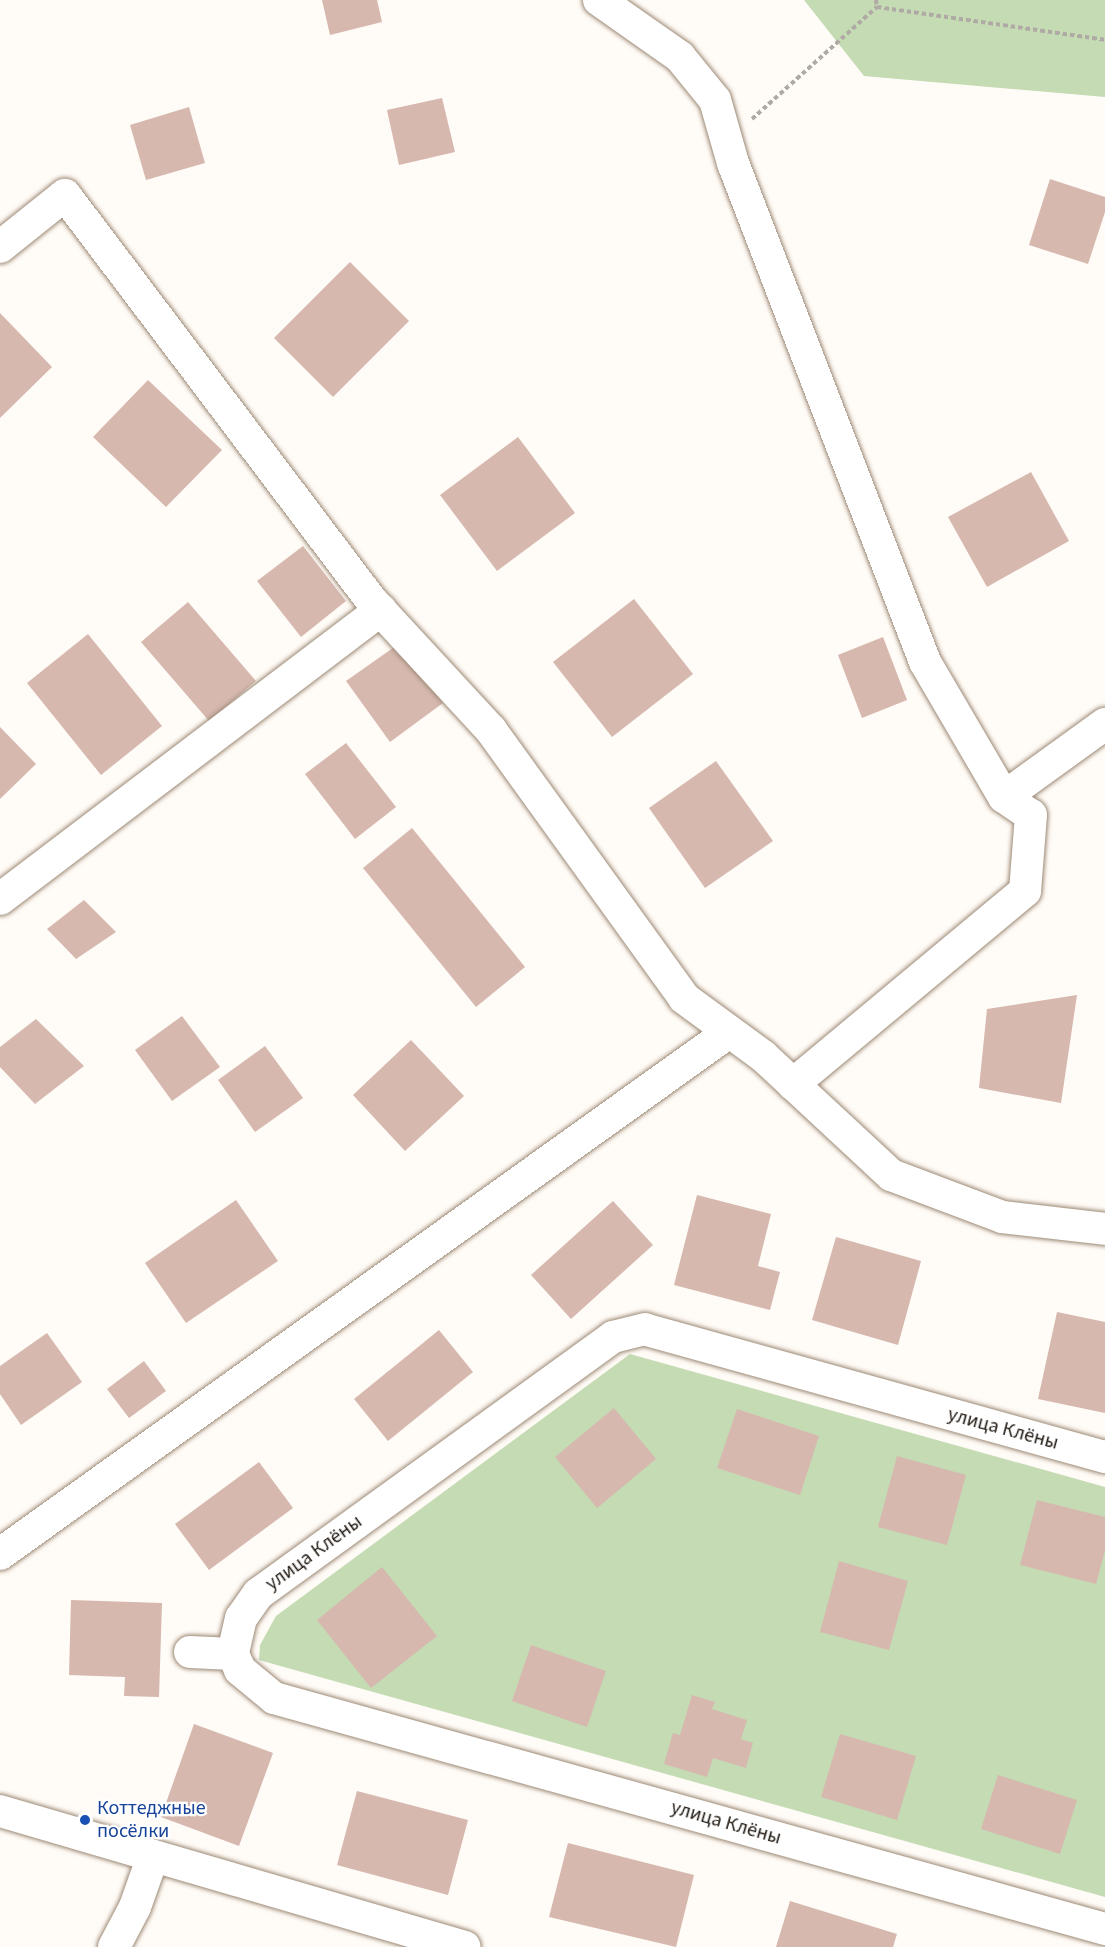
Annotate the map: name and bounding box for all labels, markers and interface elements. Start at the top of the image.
street label: улица Клёны [945,1403,1061,1455]
street label: улица Клёны [261,1510,367,1596]
place label: Коттеджные посёлки [97,1796,206,1843]
street label: улица Клёны [668,1796,784,1850]
marker: Коттеджные посёлки [78,1813,92,1827]

